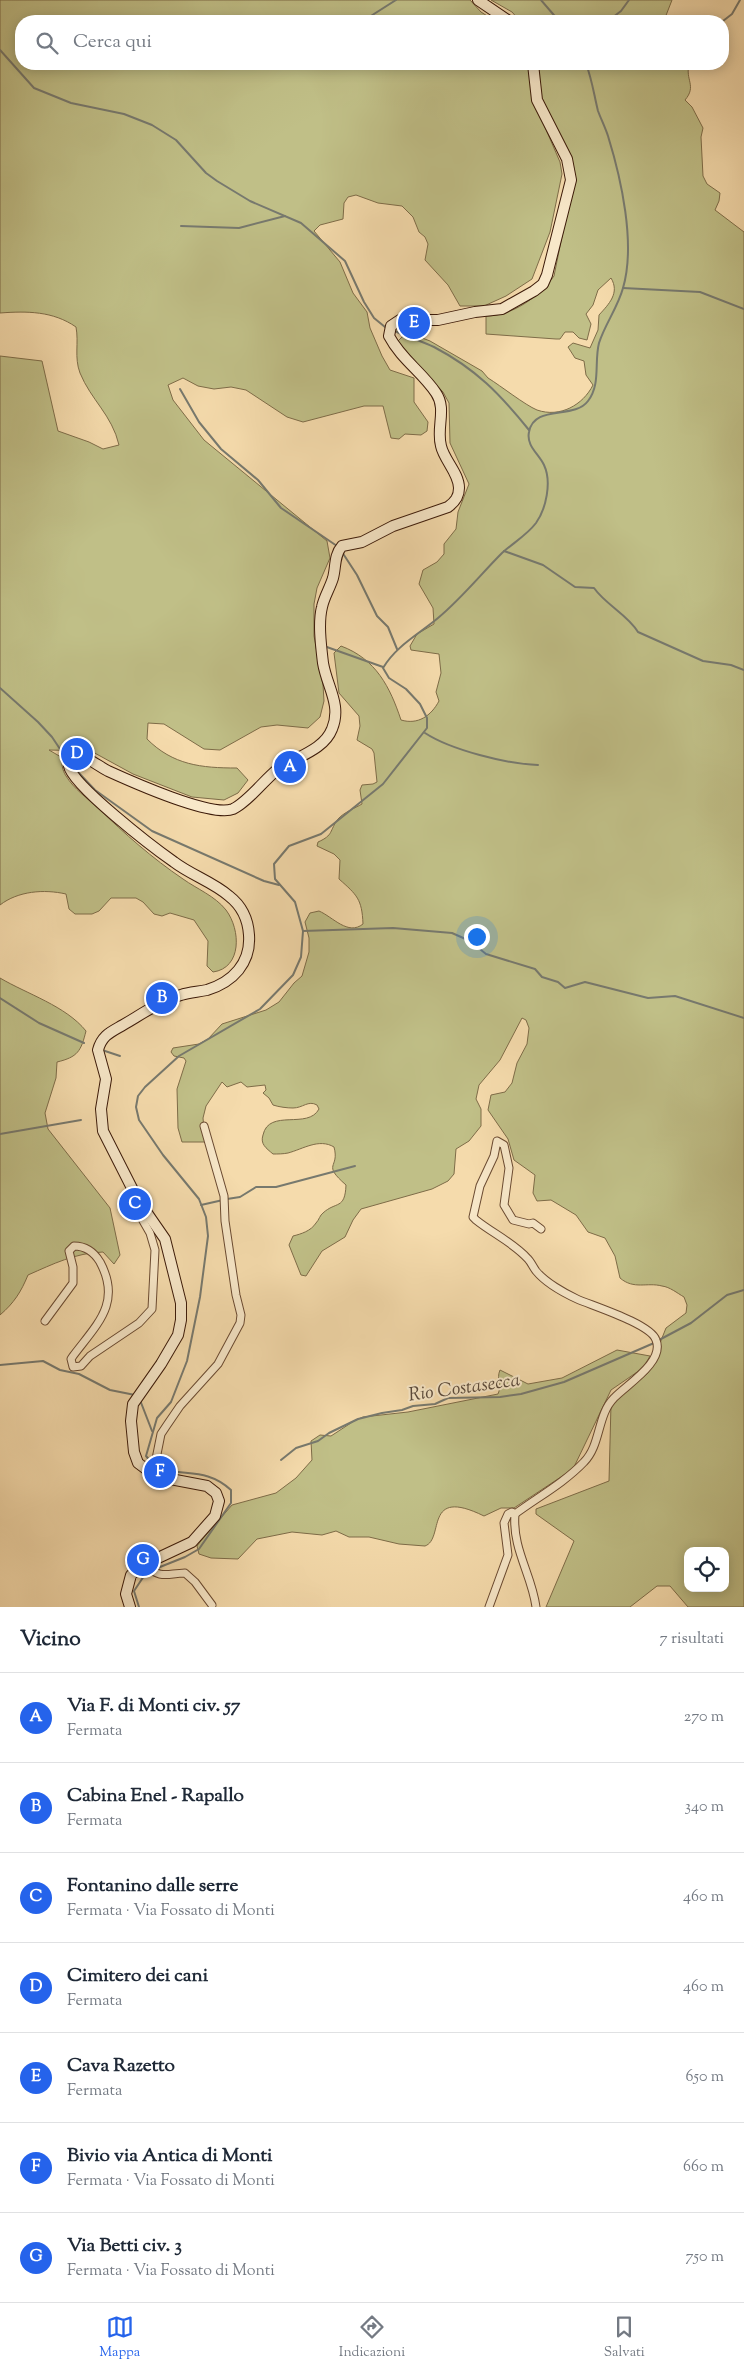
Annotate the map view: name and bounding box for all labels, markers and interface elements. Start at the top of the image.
search box [15,15,729,70]
icon: search [33,29,61,57]
text: Cerca qui [73,29,152,56]
pin: E [398,304,430,342]
pin: D [61,735,93,773]
pin: A [274,748,306,786]
your location [464,924,490,950]
pin: B [146,979,178,1017]
pin: C [119,1185,151,1223]
water label: Rio Costasecca [407,1367,522,1410]
pin: F [144,1453,176,1491]
pin: G [127,1541,159,1579]
map controls [684,1547,729,1592]
button: locate [684,1547,729,1592]
text: Vicino [20,1625,81,1655]
text: 7 risultati [660,1628,724,1651]
text: Via F. di Monti civ. 57 [67,1693,240,1720]
text: A [30,1706,43,1729]
text: 270 m [684,1706,724,1729]
text: Fermata [67,1720,122,1743]
text: Cabina Enel - Rapallo [67,1783,244,1810]
text: B [31,1796,41,1819]
text: 340 m [685,1796,724,1819]
text: Fermata [67,1810,122,1833]
text: Fontanino dalle serre [67,1873,238,1900]
text: C [30,1886,42,1909]
text: 460 m [683,1886,724,1909]
text: Fermata · Via Fossato di Monti [67,1900,275,1923]
text: Cimitero dei cani [67,1963,208,1990]
text: D [30,1976,42,1999]
text: 460 m [683,1976,724,1999]
text: Fermata [67,1990,122,2013]
text: Cava Razetto [67,2053,175,2080]
text: E [31,2066,41,2089]
text: 650 m [685,2066,724,2089]
text: Fermata [67,2080,122,2103]
text: Bivio via Antica di Monti [67,2143,272,2170]
text: F [32,2156,40,2179]
text: 660 m [683,2156,724,2179]
text: Fermata · Via Fossato di Monti [67,2170,275,2193]
text: Via Betti civ. 3 [67,2233,182,2260]
text: G [29,2246,43,2269]
text: 750 m [685,2246,724,2269]
text: Fermata · Via Fossato di Monti [67,2260,275,2283]
tab: Mappa [99,2313,140,2363]
tab: Indicazioni [339,2313,405,2363]
tab: Salvati [604,2313,645,2363]

